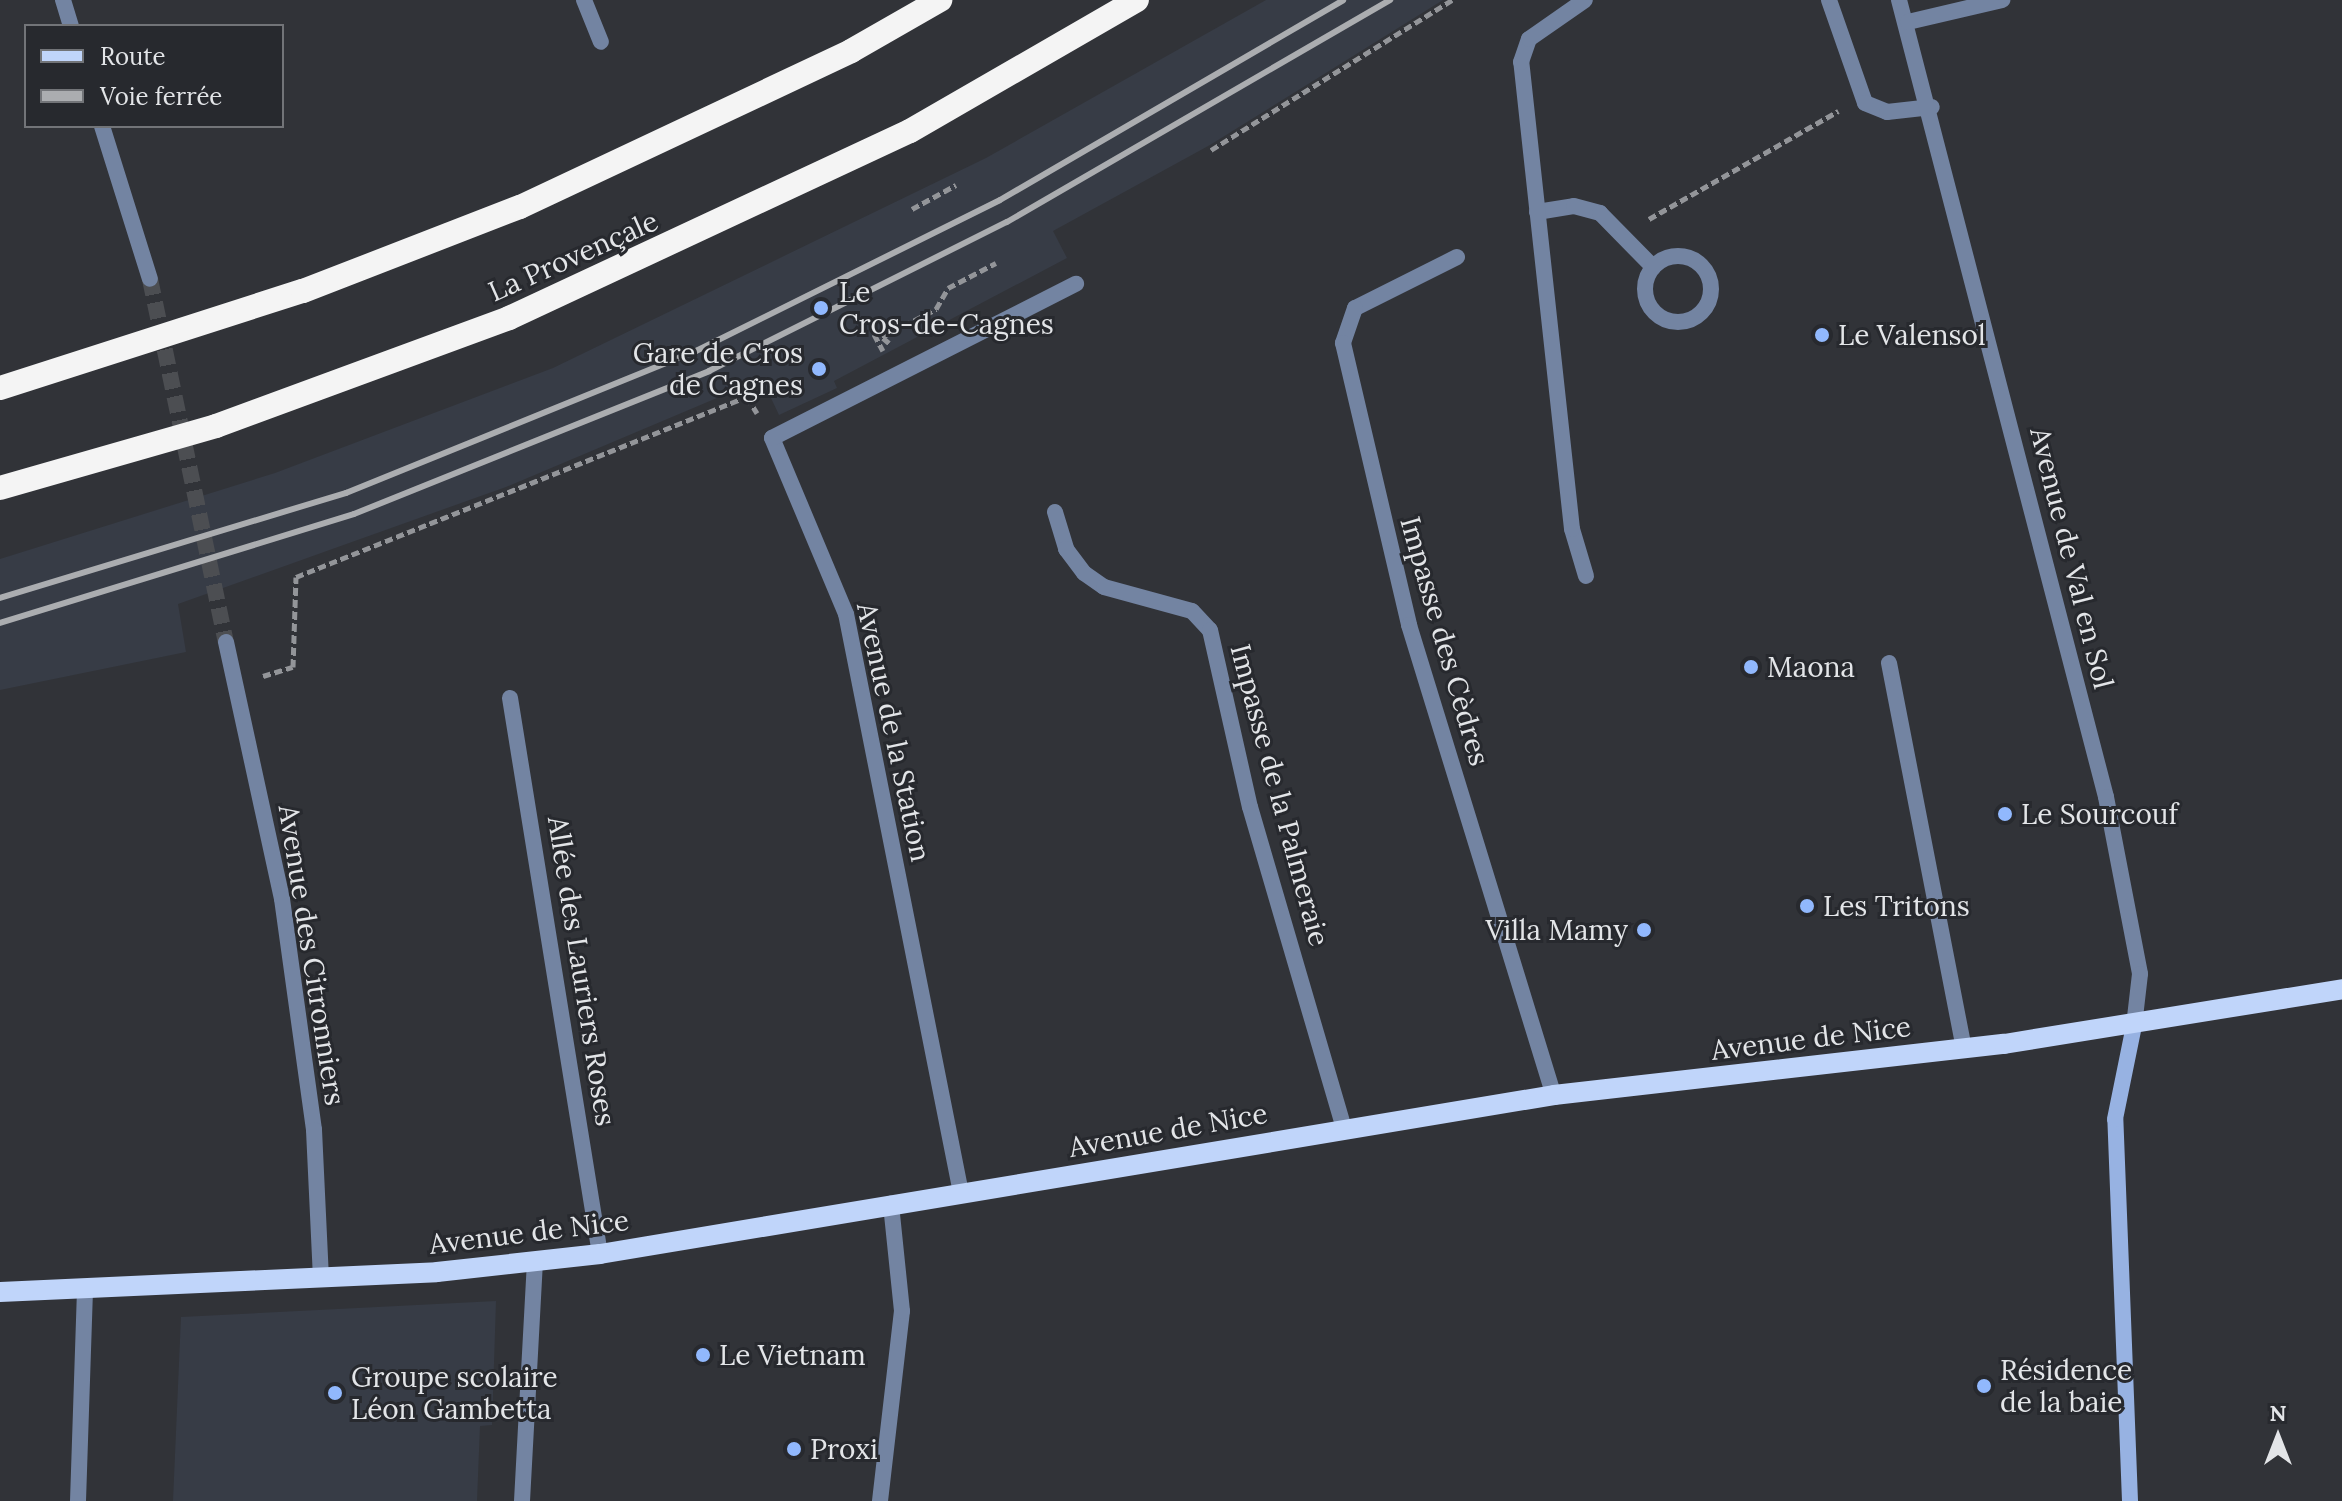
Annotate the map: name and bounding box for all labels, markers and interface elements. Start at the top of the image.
legend [24,24,284,128]
text: Route [100,41,166,72]
text: Voie ferrée [100,81,222,112]
street label: La Provençale [483,204,663,308]
place label: Le Cros-de-Cagnes [839,275,1054,341]
marker: Le Cros-de-Cagnes [810,297,832,319]
place label: Le Valensol [1838,318,1986,352]
marker: Le Valensol [1813,326,1831,344]
place label: Gare de Cros de Cagnes [633,336,803,402]
marker: Gare de Cros de Cagnes [810,360,828,378]
street label: Avenue de Val en Sol [2023,424,2121,692]
street label: Impasse des Cèdres [1393,513,1497,769]
street label: Avenue de la Station [850,599,938,865]
street label: Impasse de la Palmeraie [1224,640,1336,950]
place label: Maona [1767,650,1855,684]
marker: Maona [1742,658,1760,676]
place label: Le Sourcouf [2021,797,2178,831]
street label: Avenue des Citronniers [272,802,352,1108]
marker: Le Sourcouf [1996,805,2014,823]
street label: Allée des Lauriers Roses [541,814,623,1128]
place label: Les Tritons [1823,889,1970,923]
marker: Les Tritons [1798,897,1816,915]
place label: Villa Mamy [1485,913,1628,947]
marker: Villa Mamy [1635,921,1653,939]
street label: Avenue de Nice [1709,1009,1913,1067]
street label: Avenue de Nice [1066,1096,1270,1164]
street label: Avenue de Nice [427,1203,631,1261]
place label: Le Vietnam [719,1338,866,1372]
marker: Le Vietnam [694,1346,712,1364]
place label: Résidence de la baie [2000,1353,2132,1419]
place label: Groupe scolaire Léon Gambetta [351,1360,558,1426]
marker: Résidence de la baie [1975,1377,1993,1395]
marker: Groupe scolaire Léon Gambetta [326,1384,344,1402]
north arrow [2238,1397,2318,1477]
text: N [2269,1399,2287,1427]
place label: Proxi [810,1432,878,1466]
marker: Proxi [785,1440,803,1458]

